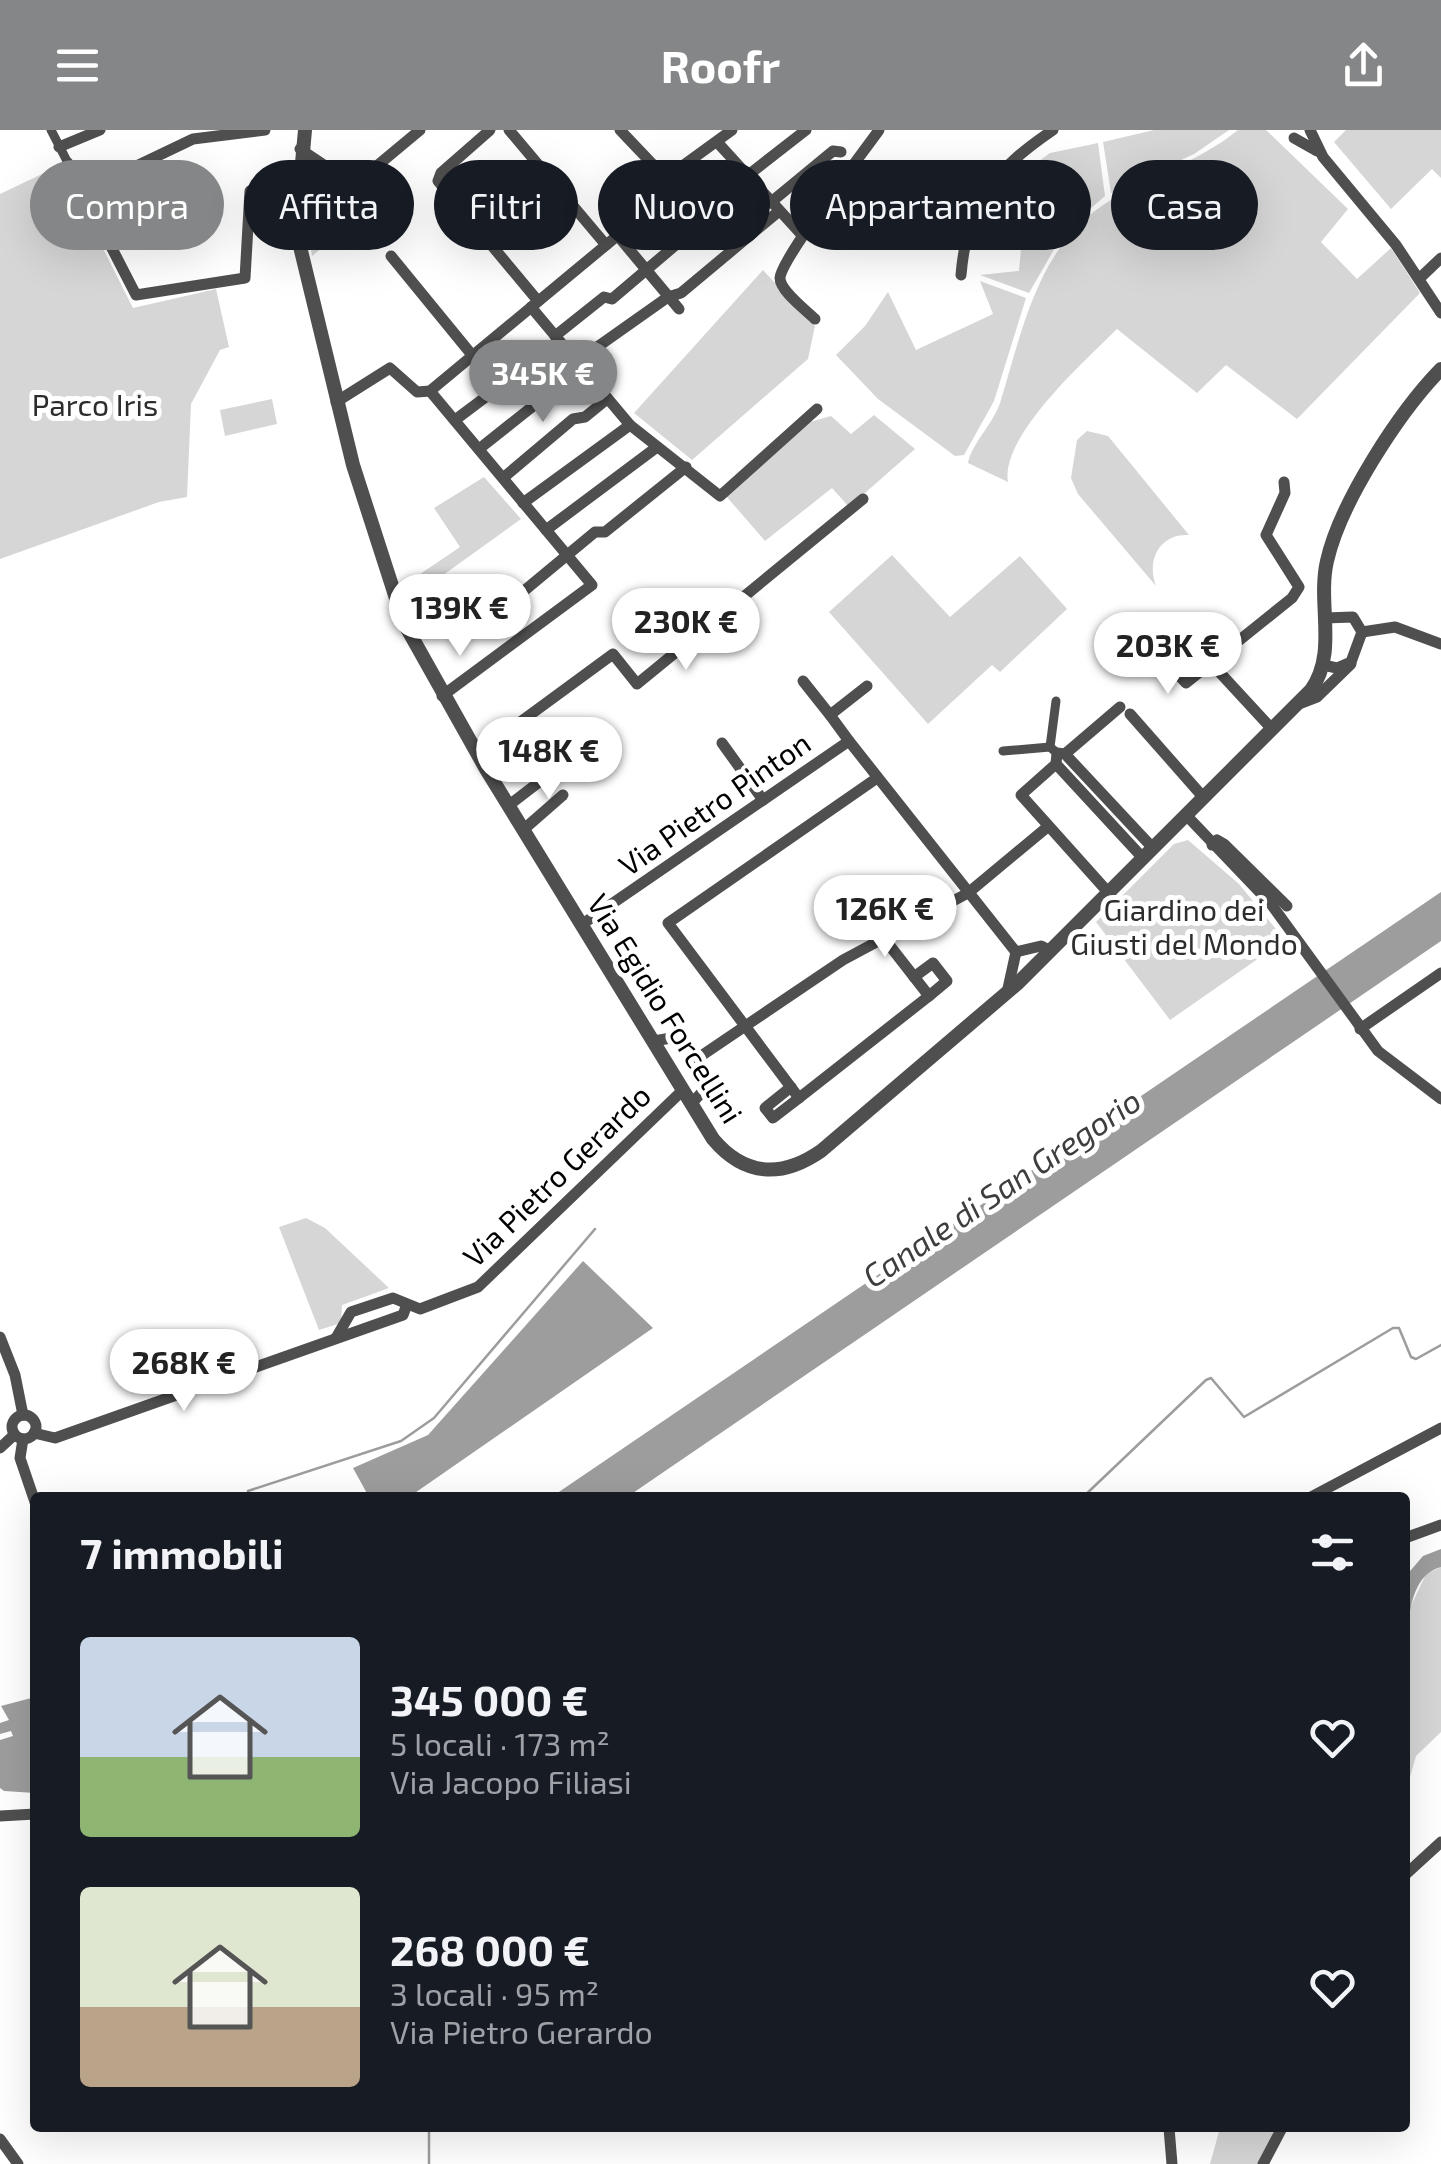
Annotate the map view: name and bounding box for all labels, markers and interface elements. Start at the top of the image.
icon: menu [50,38,105,93]
text: Roofr [661,38,780,92]
icon: share [1336,38,1391,93]
chip: Compra [30,160,224,250]
chip: Affitta [244,160,414,250]
chip: Filtri [434,160,578,250]
chip: Nuovo [598,160,770,250]
chip: Appartamento [790,160,1091,250]
chip: Casa [1111,160,1258,250]
pin: 345K € [462,340,624,425]
text: 345K € [491,353,595,391]
park label: Parco Iris [32,386,158,422]
pin: 139K € [379,574,541,659]
text: 139K € [411,587,509,625]
pin: 230K € [605,588,767,673]
text: 230K € [634,601,738,639]
pin: 203K € [1087,612,1249,697]
text: 203K € [1116,625,1220,663]
pin: 148K € [468,717,630,802]
street label: Via Pietro Pinton [611,724,817,882]
text: 148K € [498,730,600,768]
pin: 126K € [804,875,966,960]
street label: Via Egidio Forcellini [581,887,751,1129]
text: 126K € [836,888,934,926]
park label: Giardino dei Giusti del Mondo [1070,891,1298,961]
street label: Via Pietro Gerardo [455,1076,657,1274]
water label: Canale di San Gregorio [855,1080,1148,1295]
pin: 268K € [103,1329,265,1414]
text: 268K € [132,1342,236,1380]
icon: filters [1305,1525,1360,1580]
text: 7 immobili [80,1527,284,1577]
text: 345 000 € [390,1674,588,1724]
icon: home [160,1677,280,1797]
icon: heart [1305,1710,1360,1765]
text: 5 locali · 173 m² [390,1724,610,1762]
text: Via Jacopo Filiasi [390,1762,632,1800]
text: 268 000 € [390,1924,590,1974]
icon: home [160,1927,280,2047]
icon: heart [1305,1960,1360,2015]
text: 3 locali · 95 m² [390,1974,599,2012]
text: Via Pietro Gerardo [390,2012,653,2050]

